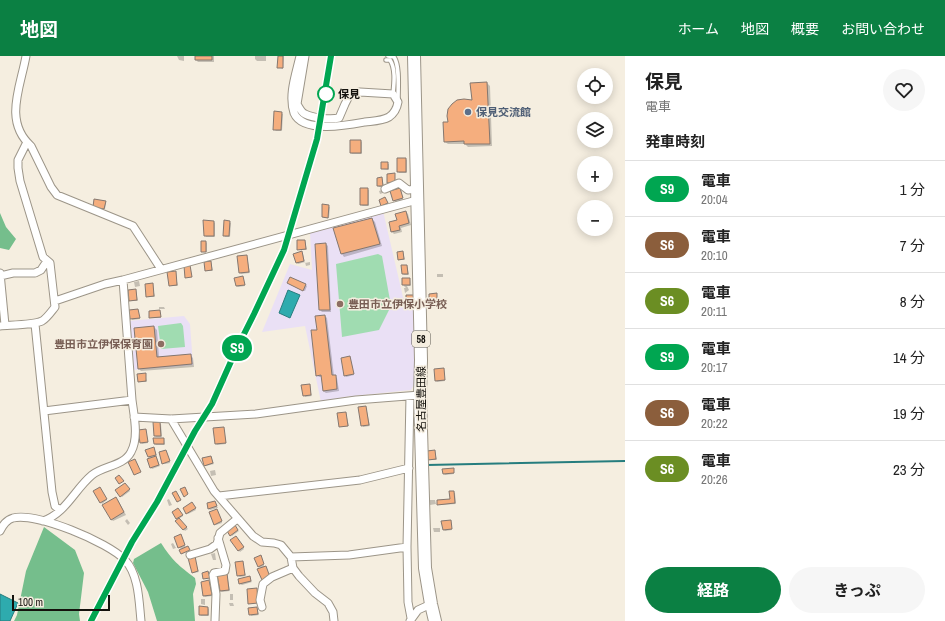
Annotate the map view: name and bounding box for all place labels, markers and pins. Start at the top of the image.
marker: 保見 [317,85,335,103]
place label: 保見 [338,87,360,101]
place label: 保見交流館 [476,105,531,119]
marker: 保見交流館 [463,107,473,117]
place label: 豊田市立伊保小学校 [348,297,447,311]
marker: 豊田市立伊保小学校 [335,299,345,309]
place label: 豊田市立伊保保育園 [54,337,153,351]
marker: 豊田市立伊保保育園 [156,339,166,349]

